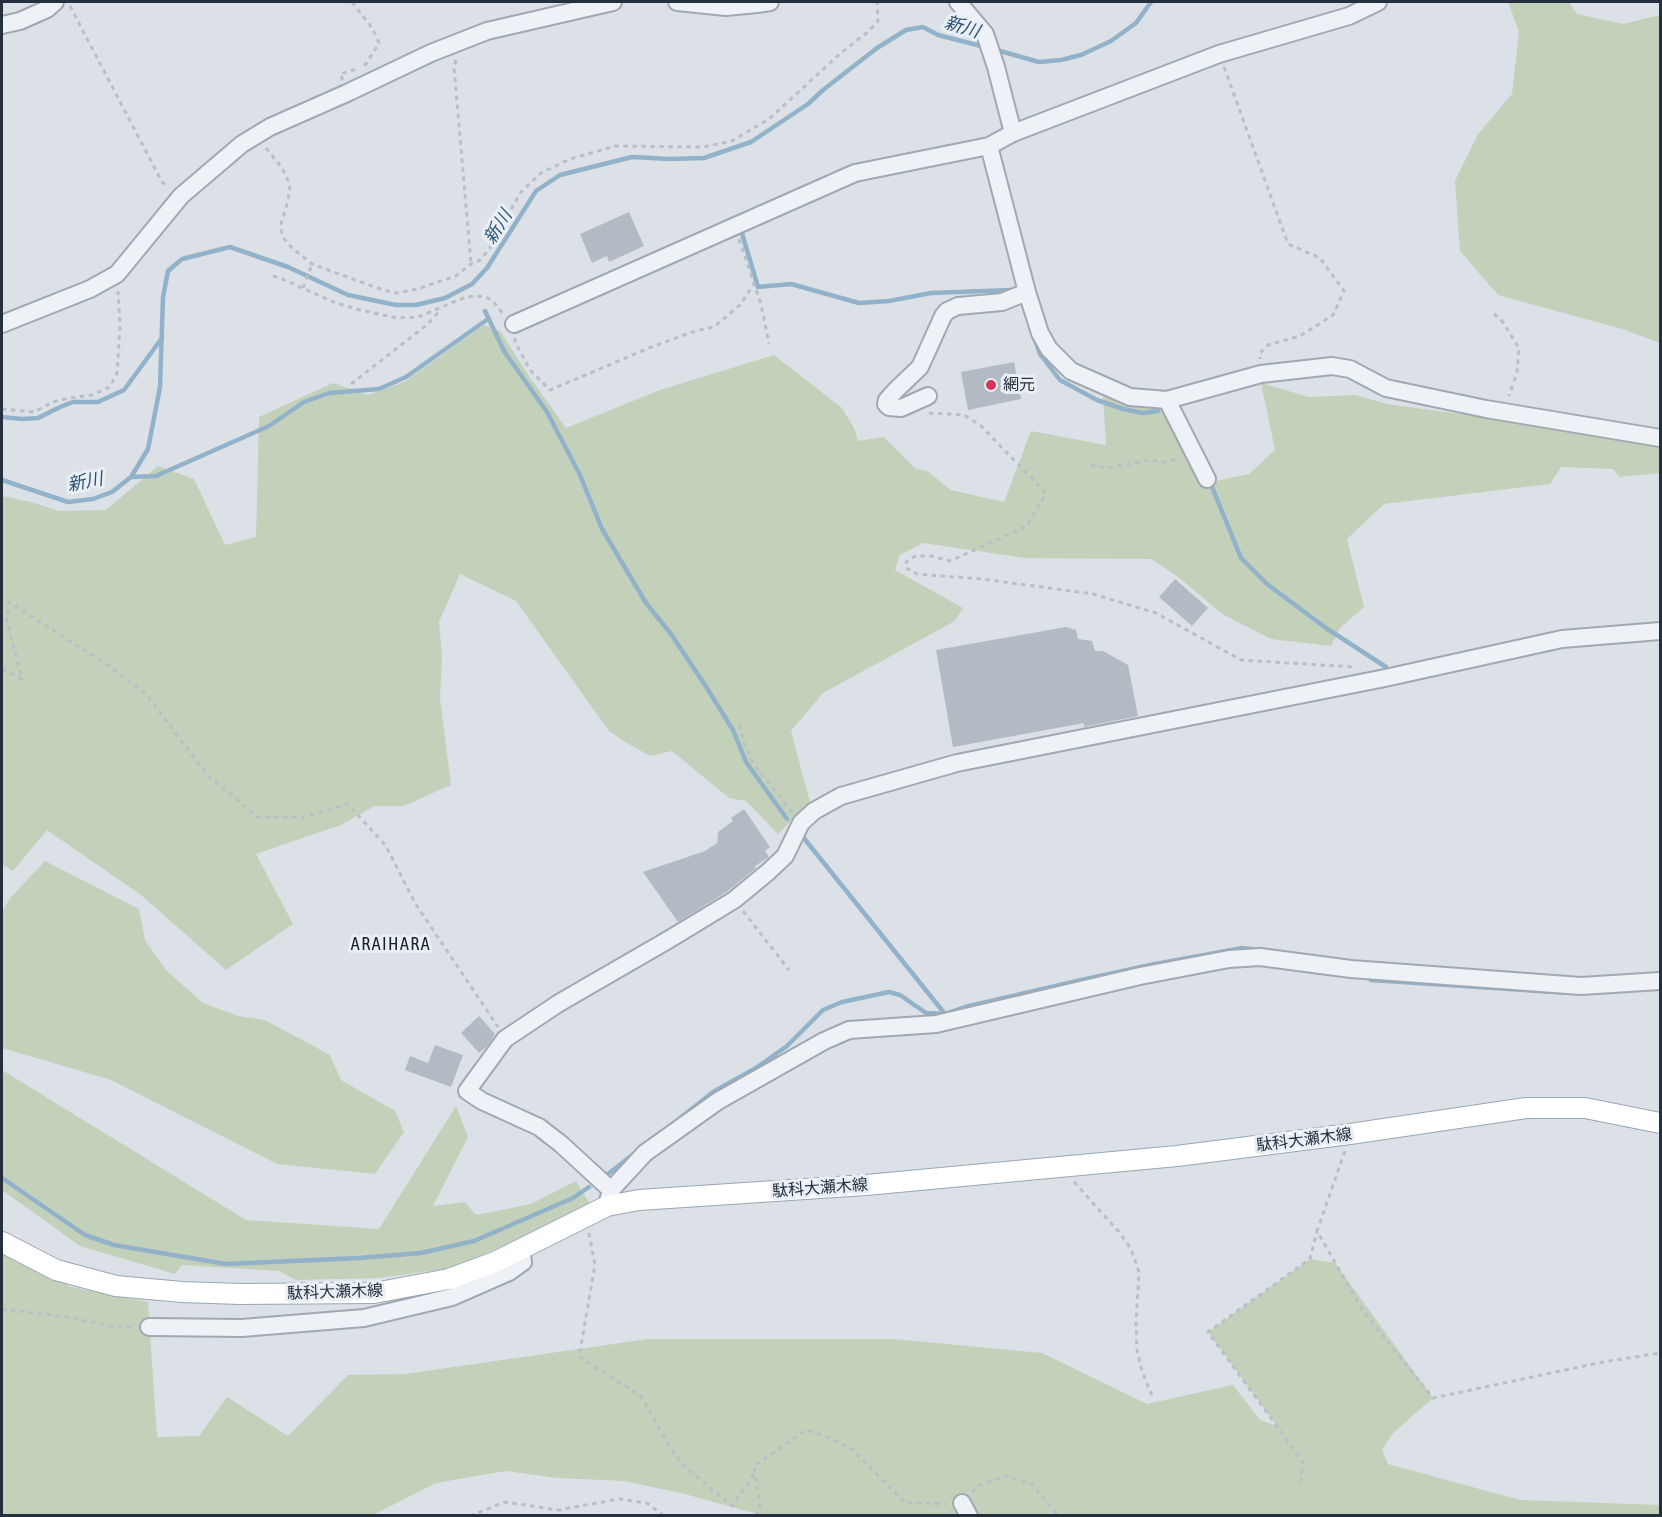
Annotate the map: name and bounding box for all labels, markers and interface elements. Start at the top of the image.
water label: 新川 [942,11,982,43]
water label: 新川 [479,206,517,248]
place label: 網元 [1003,375,1035,395]
marker: 網元 [984,378,998,392]
water label: 新川 [65,468,105,496]
district label: ARAIHARA [351,933,431,955]
street label: 駄科大瀬木線 [1255,1125,1353,1155]
street label: 駄科大瀬木線 [771,1175,869,1201]
street label: 駄科大瀬木線 [287,1281,383,1303]

